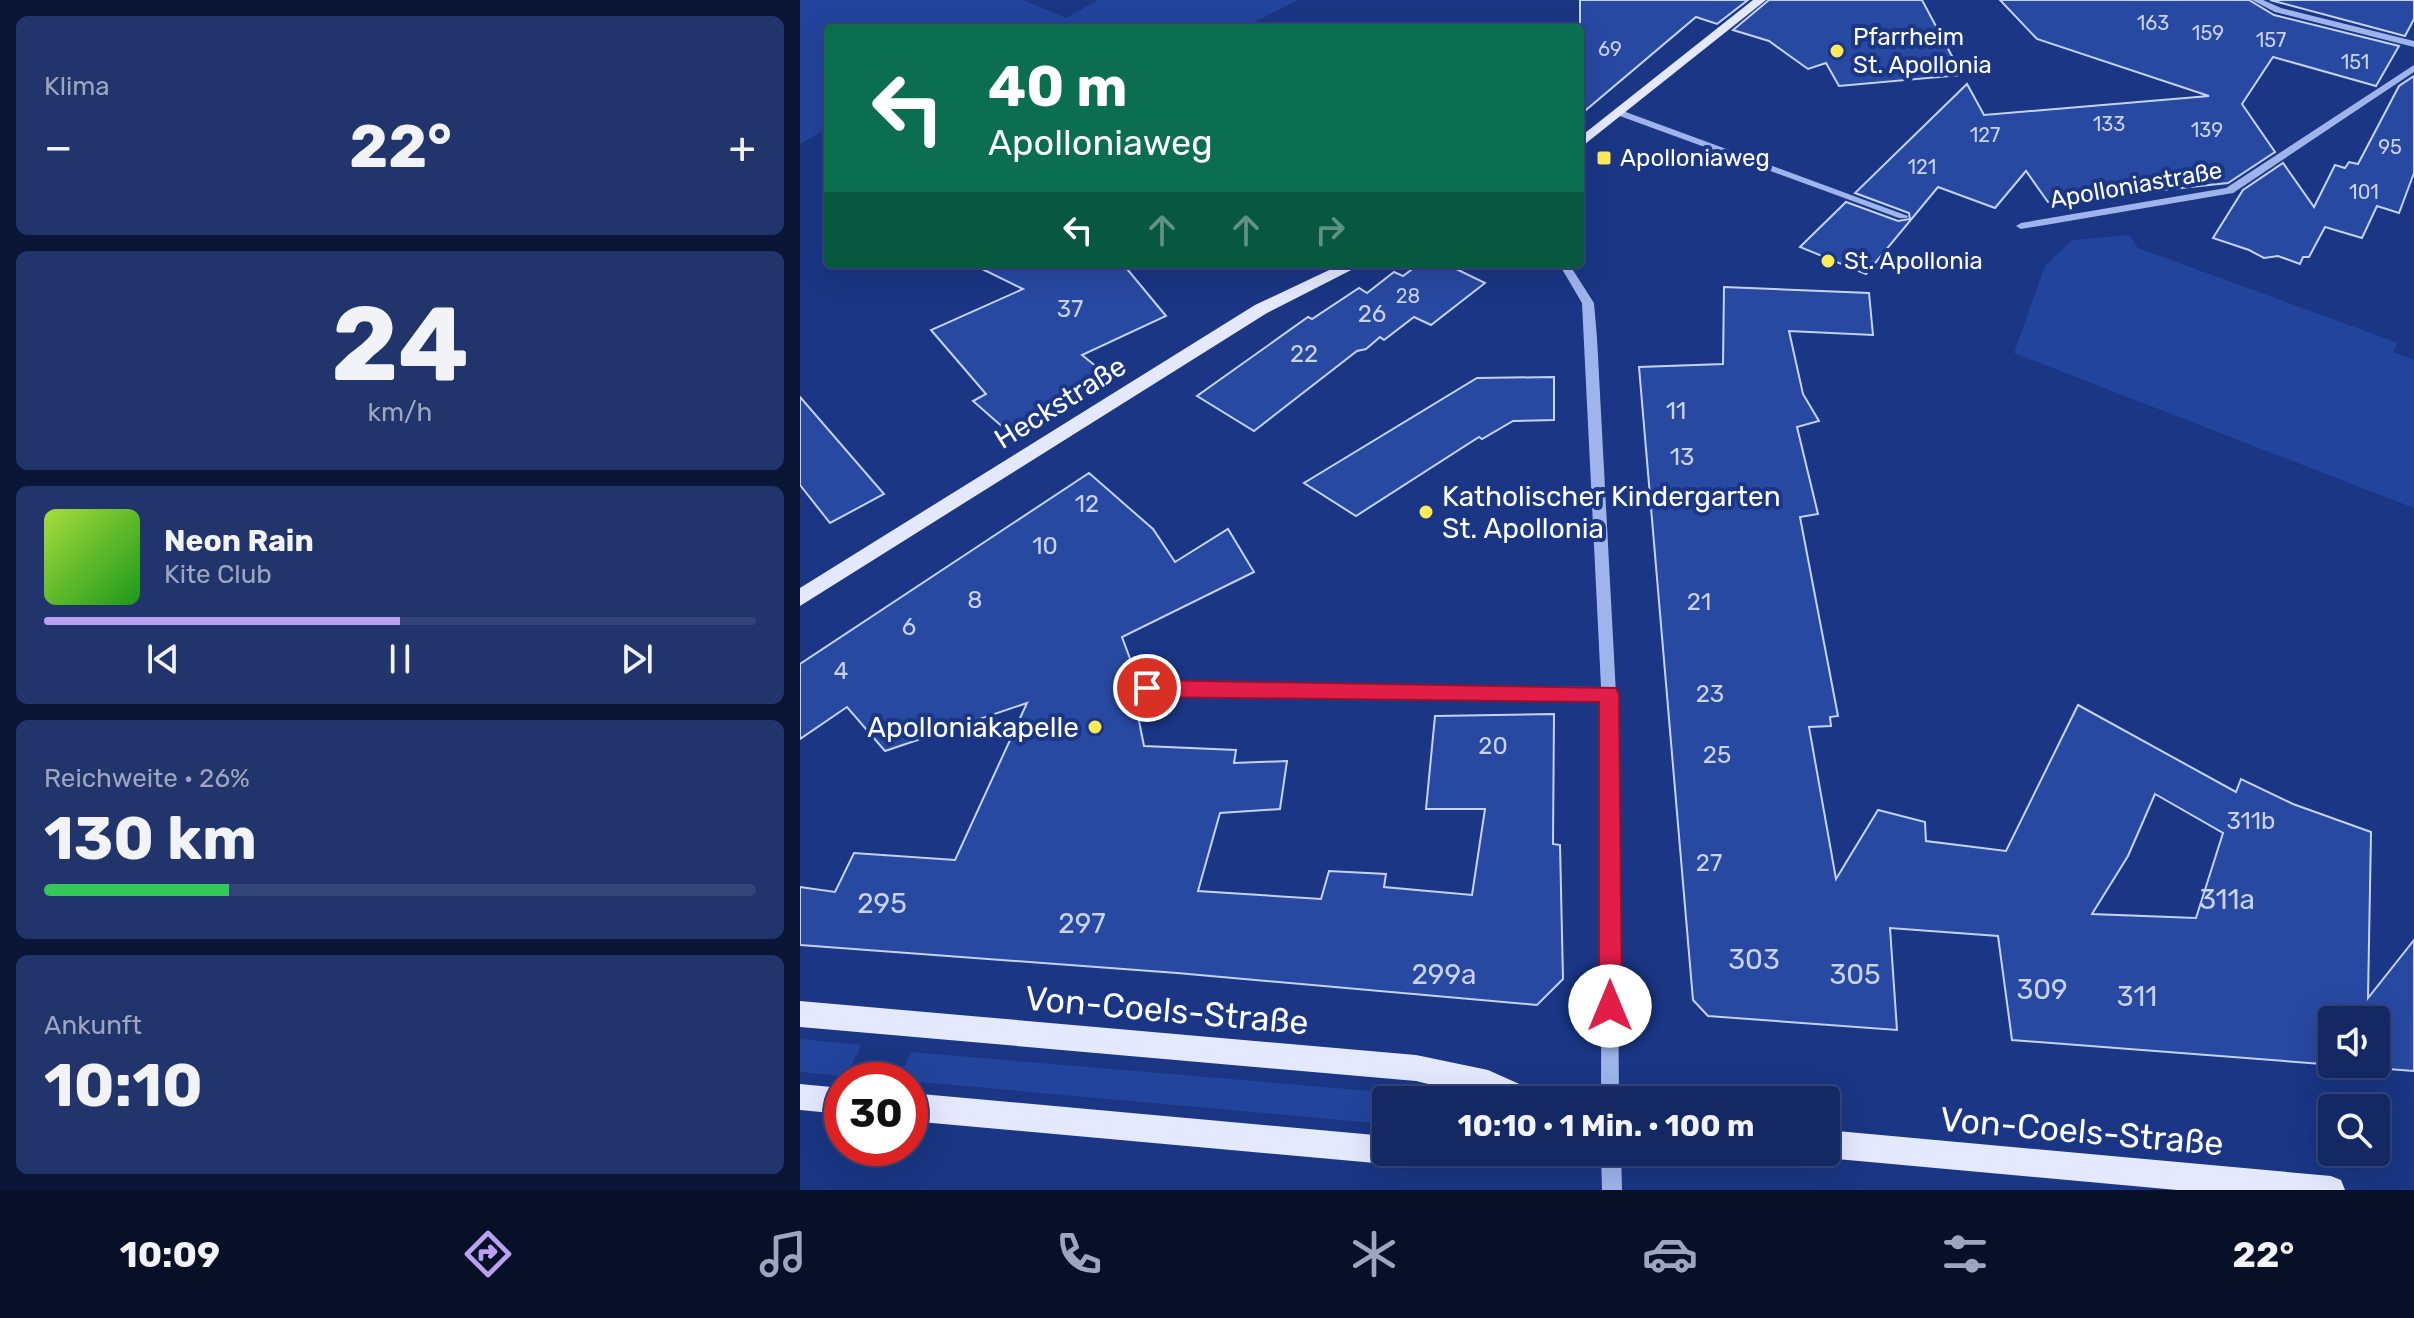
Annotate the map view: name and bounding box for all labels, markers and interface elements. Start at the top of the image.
house number: 163 [2137,11,2169,35]
house number: 159 [2192,21,2224,45]
place label: Pfarrheim St. Apollonia [1853,23,1992,79]
house number: 157 [2256,28,2286,52]
house number: 69 [1598,37,1622,61]
marker: Pfarrheim St. Apollonia [1828,42,1846,60]
house number: 151 [2341,50,2369,74]
text: 40 m [988,54,1128,120]
icon: left [856,56,960,160]
text: Klima [44,71,110,102]
text: 22° [349,111,452,182]
house number: 133 [2093,112,2125,136]
house number: 139 [2191,118,2223,142]
text: − [44,121,73,173]
text: + [729,121,756,173]
text: Apolloniaweg [988,121,1213,164]
house number: 127 [1970,123,2000,147]
house number: 95 [2378,135,2402,159]
place label: Apolloniaweg [1620,144,1770,172]
marker: Apolloniaweg [1595,149,1613,167]
house number: 121 [1908,155,1936,179]
street label: Apolloniastraße [2048,156,2224,214]
house number: 101 [2349,180,2379,204]
icon: left [1056,208,1100,252]
icon: ahead [1140,208,1184,252]
icon: ahead [1224,208,1268,252]
icon: right [1308,208,1352,252]
place label: St. Apollonia [1844,247,1983,275]
marker: St. Apollonia [1819,252,1837,270]
text: 24 [331,283,469,406]
house number: 28 [1396,284,1420,308]
house number: 37 [1057,295,1083,323]
house number: 26 [1358,300,1386,328]
house number: 22 [1290,340,1318,368]
street label: Heckstraße [989,349,1132,456]
text: km/h [368,397,432,428]
house number: 11 [1666,397,1686,425]
house number: 13 [1670,443,1694,471]
place label: Katholischer Kindergarten St. Apollonia [1442,480,1781,545]
house number: 12 [1075,490,1099,518]
marker: Katholischer Kindergarten St. Apollonia [1417,503,1435,521]
text: Neon Rain [164,523,314,559]
house number: 10 [1032,532,1058,560]
text: Kite Club [164,559,272,590]
house number: 8 [967,586,983,614]
house number: 21 [1687,588,1711,616]
house number: 6 [902,613,916,641]
icon: previous [141,637,185,681]
icon: pause [378,637,422,681]
icon: next [615,637,659,681]
pin [1113,654,1181,722]
house number: 4 [834,657,849,685]
icon: arrive [1125,666,1169,710]
house number: 23 [1696,680,1724,708]
place label: Apolloniakapelle [867,711,1079,744]
marker: Apolloniakapelle [1086,718,1104,736]
house number: 20 [1478,732,1508,760]
house number: 25 [1703,741,1731,769]
text: Reichweite · 26% [44,763,250,794]
text: 130 km [44,803,257,874]
house number: 311b [2227,807,2275,835]
house number: 27 [1696,849,1722,877]
house number: 311a [2199,883,2255,916]
house number: 295 [857,887,907,920]
house number: 297 [1058,907,1106,940]
house number: 303 [1728,943,1780,976]
house number: 299a [1411,958,1477,991]
house number: 305 [1829,958,1881,991]
position arrow [1568,964,1652,1048]
house number: 309 [2016,973,2068,1006]
street label: Von-Coels-Straße [1024,978,1310,1043]
house number: 311 [2117,980,2157,1013]
map controls [2318,1006,2390,1166]
button: sound [2318,1006,2390,1078]
text: Ankunft [44,1010,142,1041]
text: 10:10 [44,1050,203,1121]
speed limit sign: 30 [824,1062,928,1166]
button: search [2318,1094,2390,1166]
street label: Von-Coels-Straße [1939,1099,2225,1164]
text: 10:10 · 1 Min. · 100 m [1458,1108,1754,1144]
icon: directions [460,1226,516,1282]
icon: music [755,1226,811,1282]
icon: phone [1051,1226,1107,1282]
icon: climate [1346,1226,1402,1282]
icon: car [1642,1226,1698,1282]
icon: filters [1937,1226,1993,1282]
text: 10:09 [120,1233,220,1276]
text: 22° [2233,1233,2294,1276]

